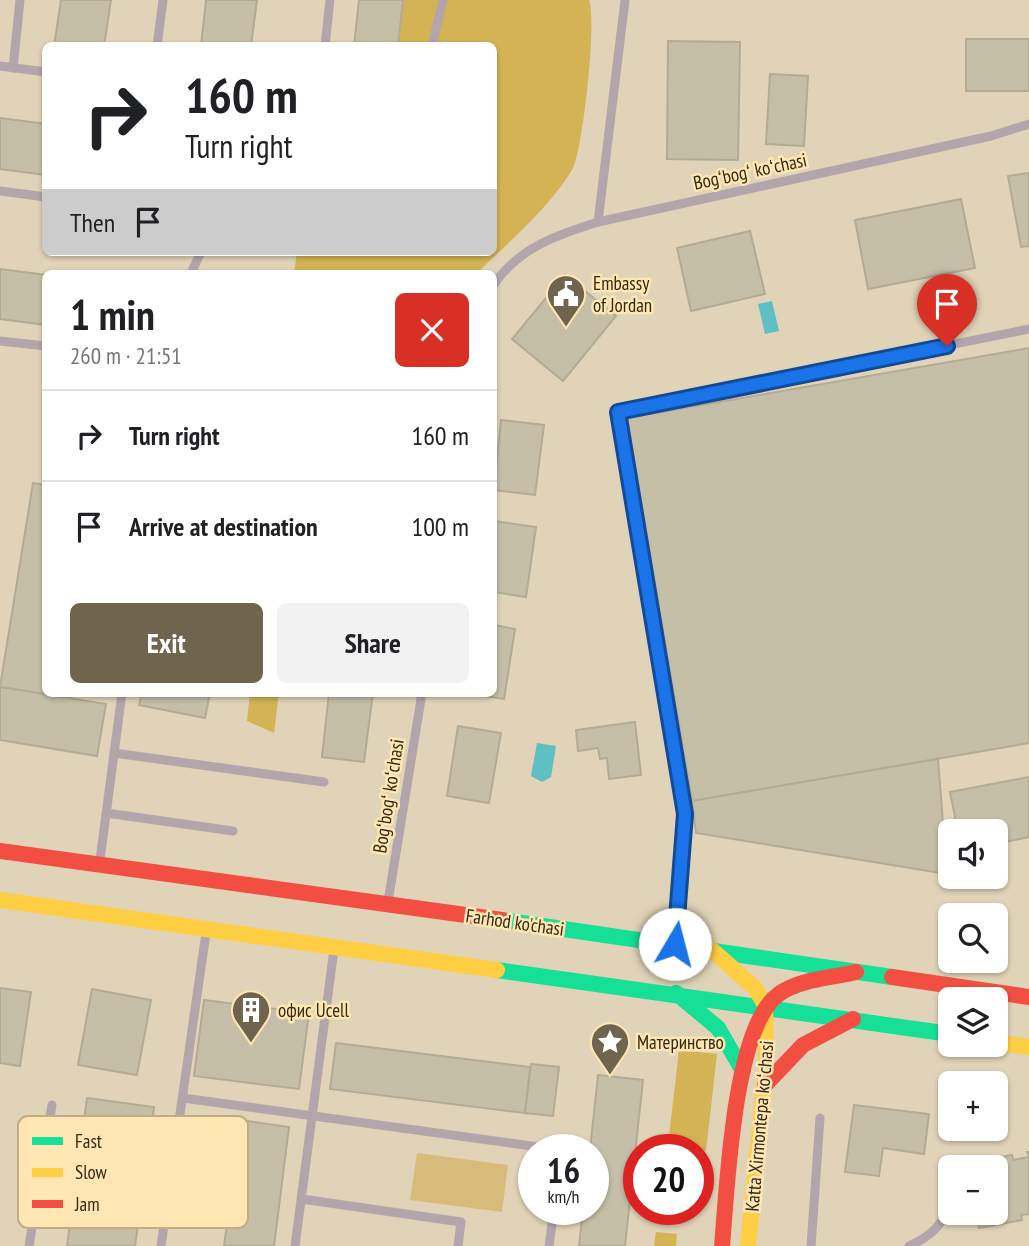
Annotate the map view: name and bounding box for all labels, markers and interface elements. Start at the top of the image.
text: 160 m [185,63,298,127]
icon: right [70,70,161,161]
text: Turn right [185,125,293,167]
street label: Bogʻbogʻ koʻchasi [691,147,809,195]
icon: arrive [129,203,167,241]
text: Then [70,206,115,239]
place label: Embassy of Jordan [593,271,652,317]
public building icon: Embassy of Jordan [545,273,587,328]
pin [917,274,977,346]
icon: arrive [928,285,966,323]
text: 1 min [70,287,155,342]
button: close [395,293,469,367]
text: 260 m · 21:51 [70,341,182,370]
icon: right [70,417,108,455]
text: Turn right [129,419,220,452]
text: 160 m [411,419,469,452]
icon: arrive [70,508,108,546]
text: Arrive at destination [129,510,318,543]
text: 100 m [411,510,469,543]
button: Exit [70,603,263,683]
button: Share [277,603,469,683]
street label: Bogʻbogʻ koʻchasi [367,737,409,855]
map controls [938,819,1008,1225]
button: sound [938,819,1008,889]
street label: Farhod ko'chasi [464,903,566,941]
button: search [938,903,1008,973]
position arrow [638,907,712,981]
button: layers [938,987,1008,1057]
building icon: офис Ucell [230,989,272,1044]
place label: офис Ucell [278,998,349,1022]
place icon: Материнство [589,1021,631,1076]
place label: Материнство [637,1030,724,1054]
street label: Katta Xirmontepa koʻchasi [740,1039,778,1213]
button: + [938,1071,1008,1141]
legend [18,1116,248,1228]
text: Fast [75,1129,103,1153]
speed limit sign: 20 [623,1134,714,1225]
text: 16 [547,1147,580,1193]
button: − [938,1155,1008,1225]
text: Slow [75,1160,108,1184]
text: km/h [548,1185,579,1208]
text: Jam [74,1192,100,1216]

